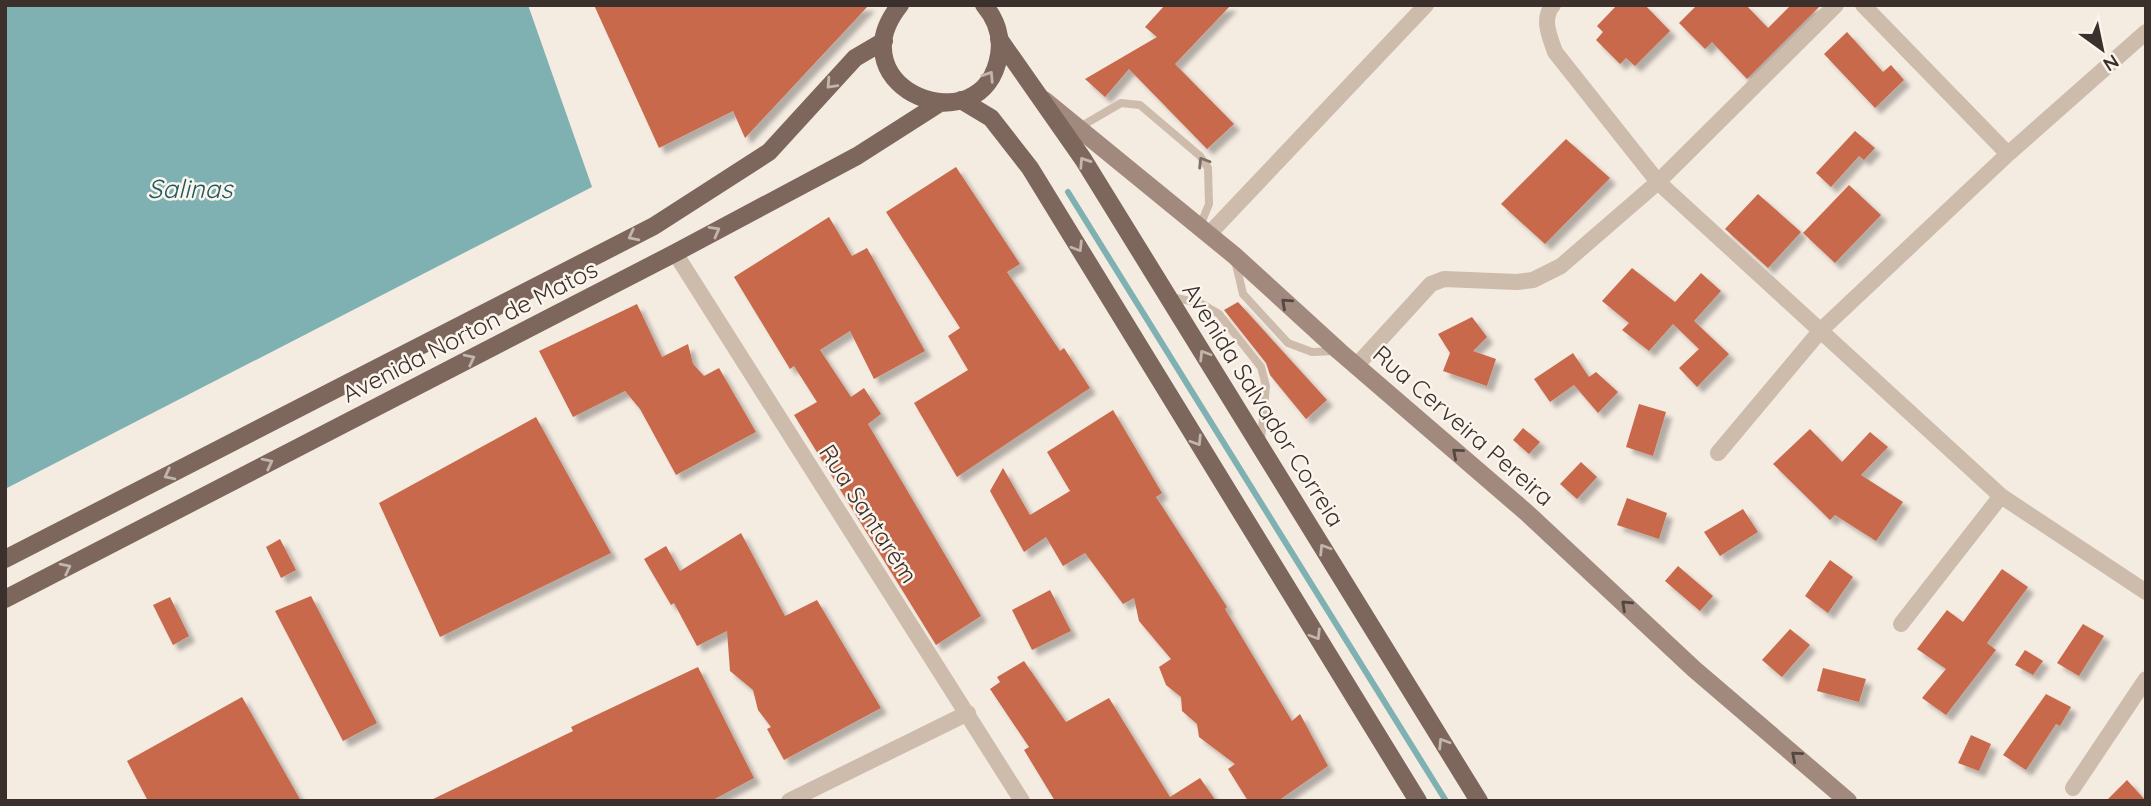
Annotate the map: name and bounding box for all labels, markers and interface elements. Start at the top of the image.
north arrow [2067,14,2137,84]
text: N [2099,49,2124,77]
one-way arrow [981,70,994,83]
one-way arrow [827,76,840,89]
one-way arrow [1080,157,1093,170]
one-way arrow [1198,157,1211,170]
water label: Salinas [148,172,234,205]
one-way arrow [708,226,720,239]
one-way arrow [628,228,640,241]
one-way arrow [1070,239,1083,252]
street label: Avenida Norton de Matos [337,254,602,409]
street label: Avenida Salvador Correia [1176,277,1351,532]
one-way arrow [1281,299,1294,311]
street label: Rua Cerveira Pereira [1367,338,1560,512]
one-way arrow [1200,350,1213,363]
one-way arrow [463,354,475,367]
one-way arrow [1189,433,1202,446]
street label: Rua Santarém [813,438,925,588]
one-way arrow [1453,449,1466,461]
one-way arrow [261,458,273,472]
one-way arrow [164,466,176,480]
one-way arrow [1319,543,1332,556]
one-way arrow [59,563,71,576]
one-way arrow [1621,601,1634,614]
one-way arrow [1308,627,1321,640]
one-way arrow [1438,737,1451,750]
one-way arrow [1792,752,1805,764]

